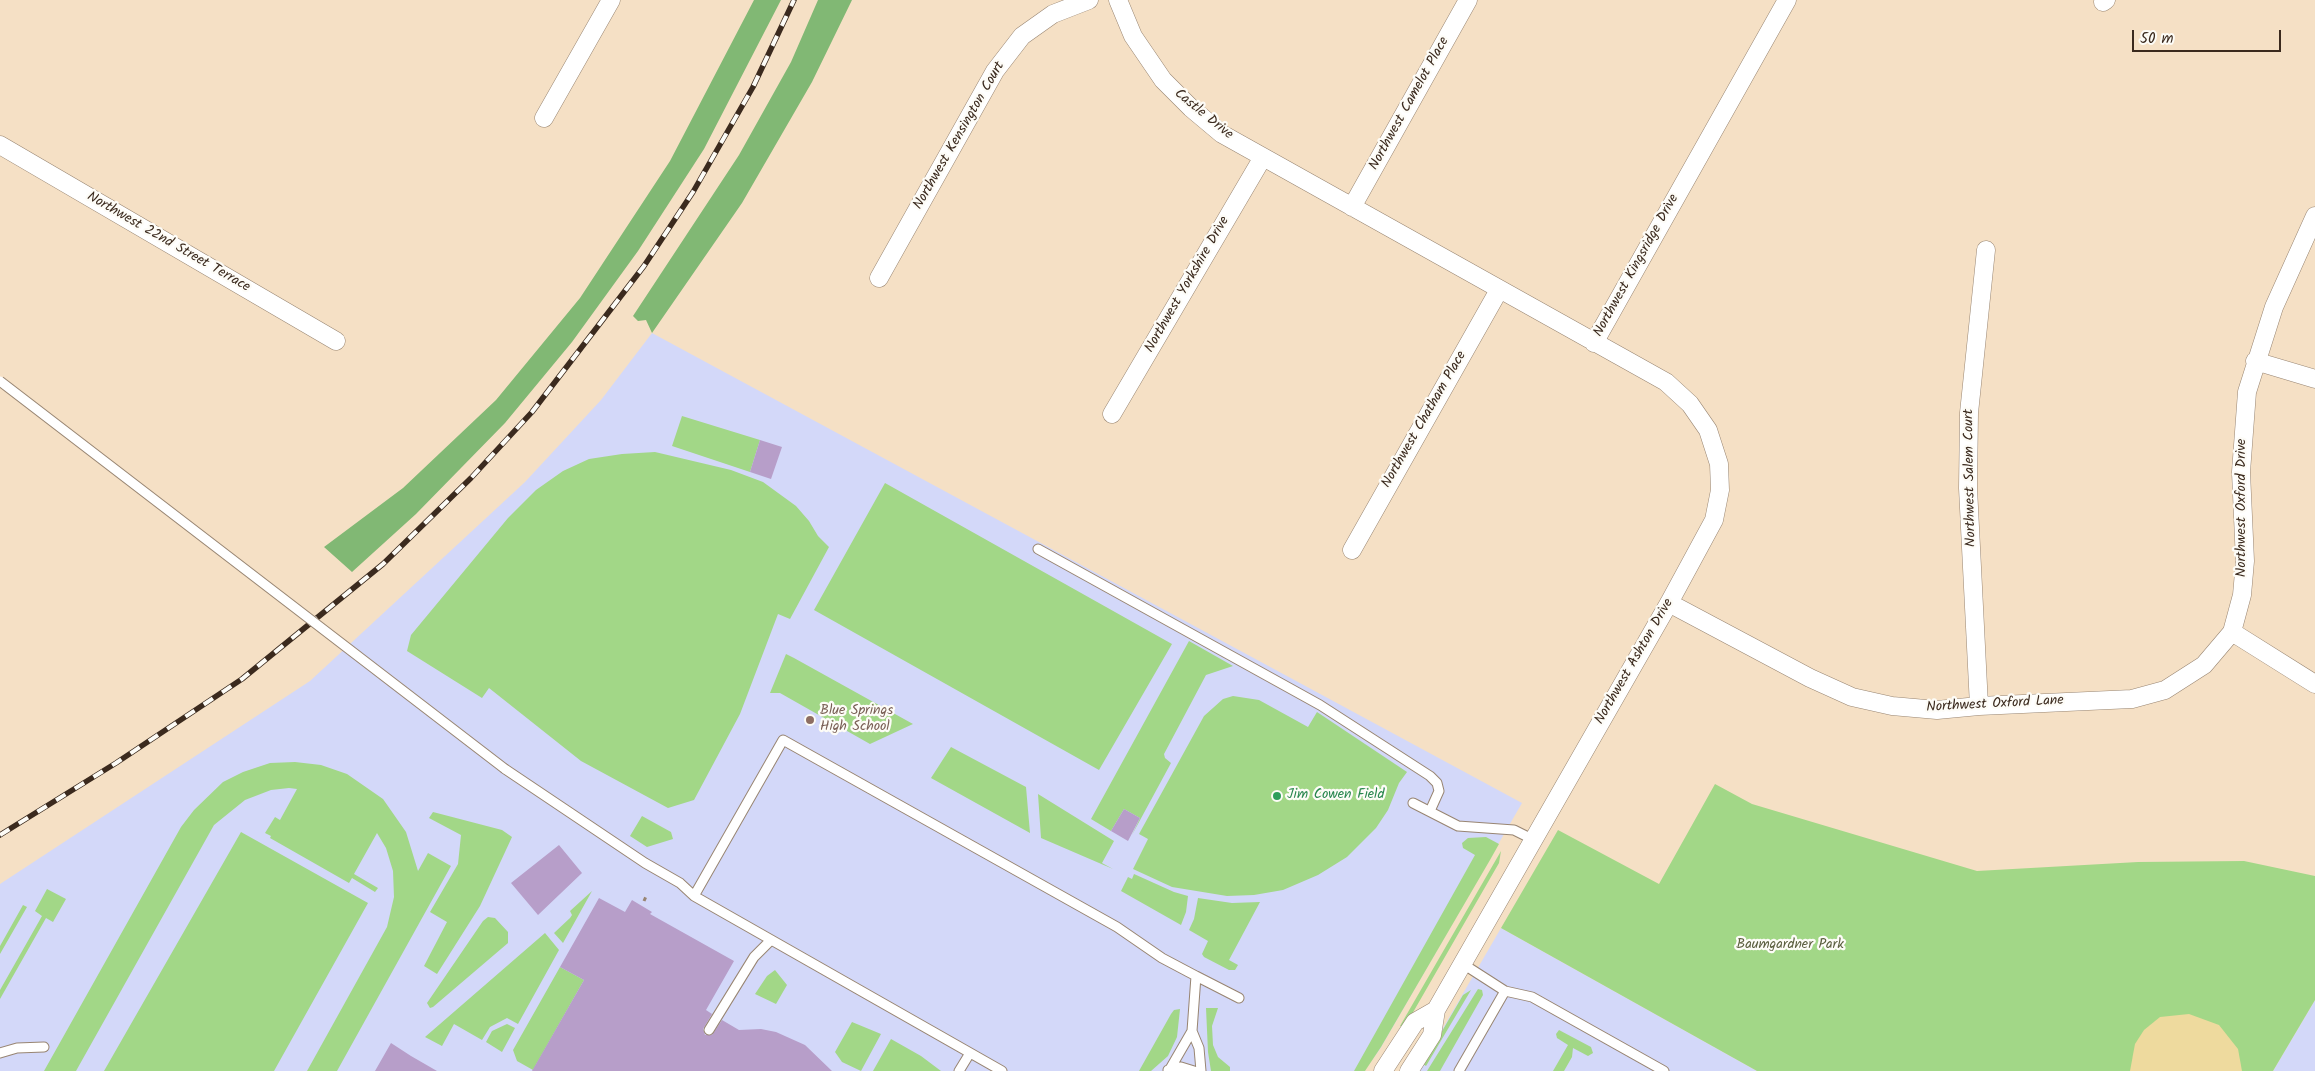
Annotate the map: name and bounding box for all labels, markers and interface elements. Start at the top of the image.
scale bar [2135,20,2284,52]
text: 50 m [2140,27,2174,51]
street label: Northwest Camelot Place [1366,35,1454,173]
street label: Northwest Kensington Court [911,59,1009,213]
street label: Castle Drive [1170,86,1236,144]
street label: Northwest 22nd Street Terrace [83,189,253,297]
street label: Northwest Kingsridge Drive [1591,192,1683,340]
street label: Northwest Yorkshire Drive [1142,214,1234,356]
street label: Northwest Chatham Place [1379,349,1471,491]
street label: Northwest Salem Court [1961,409,1981,547]
street label: Northwest Oxford Drive [2235,439,2251,577]
street label: Northwest Ashton Drive [1592,596,1678,728]
street label: Northwest Oxford Lane [1926,693,2064,717]
place label: Blue Springs High School [820,704,893,736]
marker: Blue Springs High School [804,714,816,726]
place label: Jim Cowen Field [1287,788,1385,804]
marker: Jim Cowen Field [1271,790,1283,802]
park label: Baumgardner Park [1736,938,1844,954]

